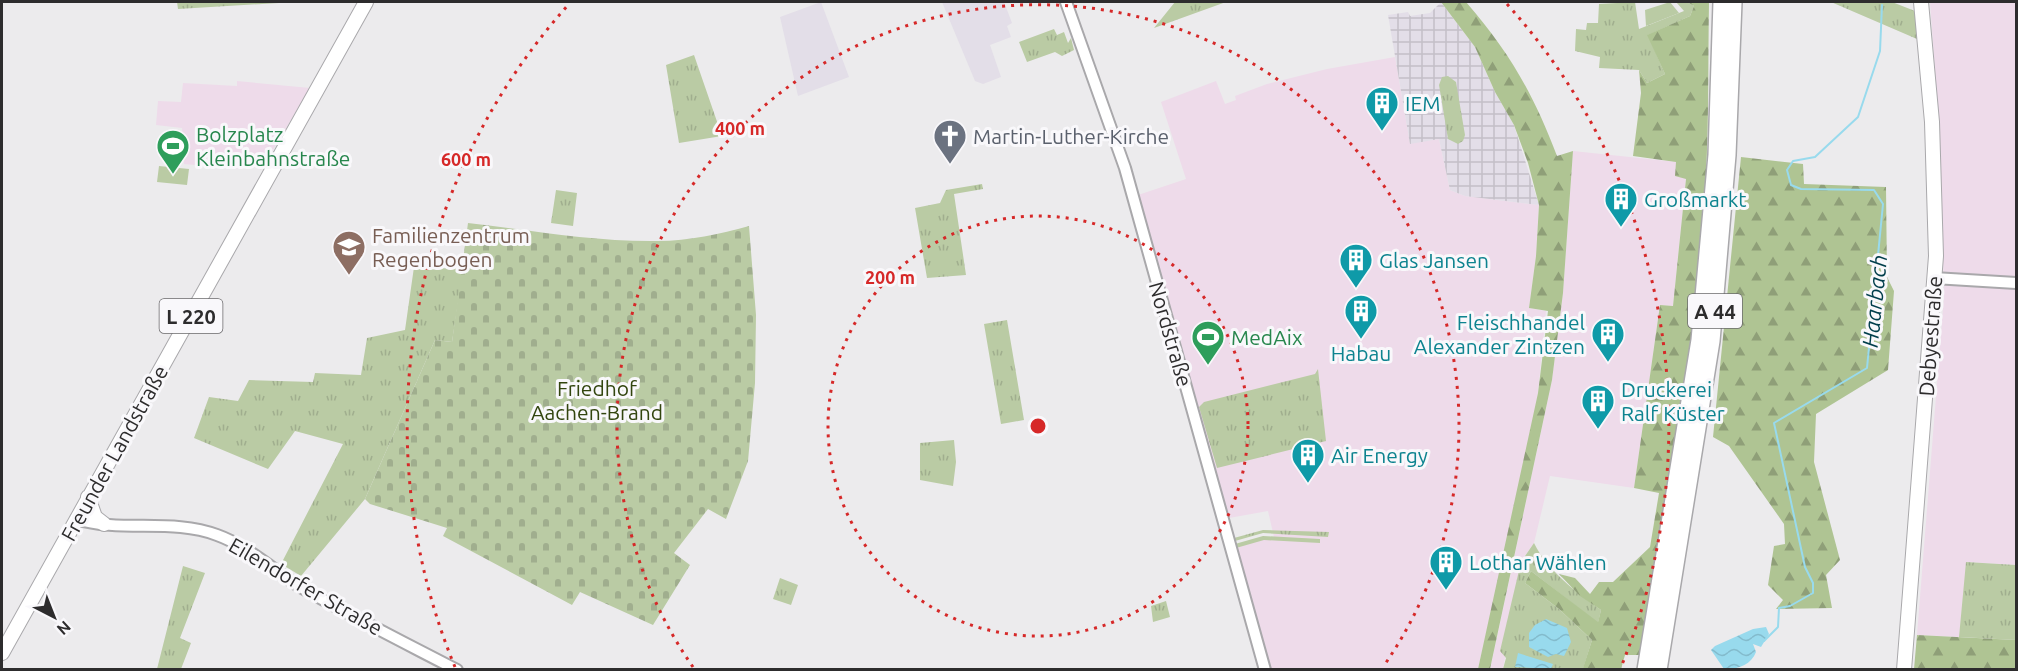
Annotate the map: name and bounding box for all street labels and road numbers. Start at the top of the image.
street label: Debyestraße [1914,275,1946,397]
street label: Nordstraße [1145,279,1197,389]
road number: A 44 [1688,294,1742,328]
road number: L 220 [160,299,222,333]
street label: Freunder Landstraße [56,361,172,545]
street label: Eilendorfer Straße [225,532,387,640]

